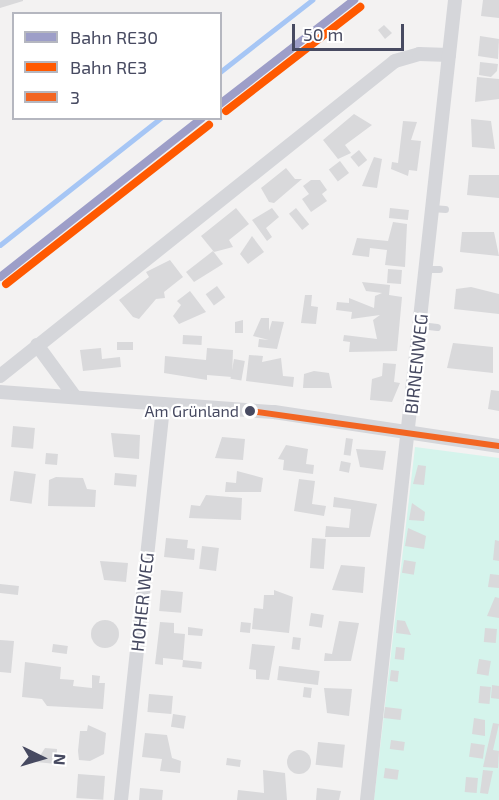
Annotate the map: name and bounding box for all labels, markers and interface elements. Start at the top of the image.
legend [12,12,222,120]
scale bar [295,12,408,50]
text: 50 m [303,23,343,45]
text: Bahn RE30 [70,26,158,48]
text: Bahn RE3 [70,56,147,78]
text: 3 [70,86,80,108]
street label: BIRNENWEG [400,313,432,415]
place label: Am Grünland [145,401,239,421]
marker: Am Grünland [244,405,256,417]
street label: HOHER WEG [126,551,158,653]
north arrow [12,728,72,788]
text: N [50,753,70,766]

